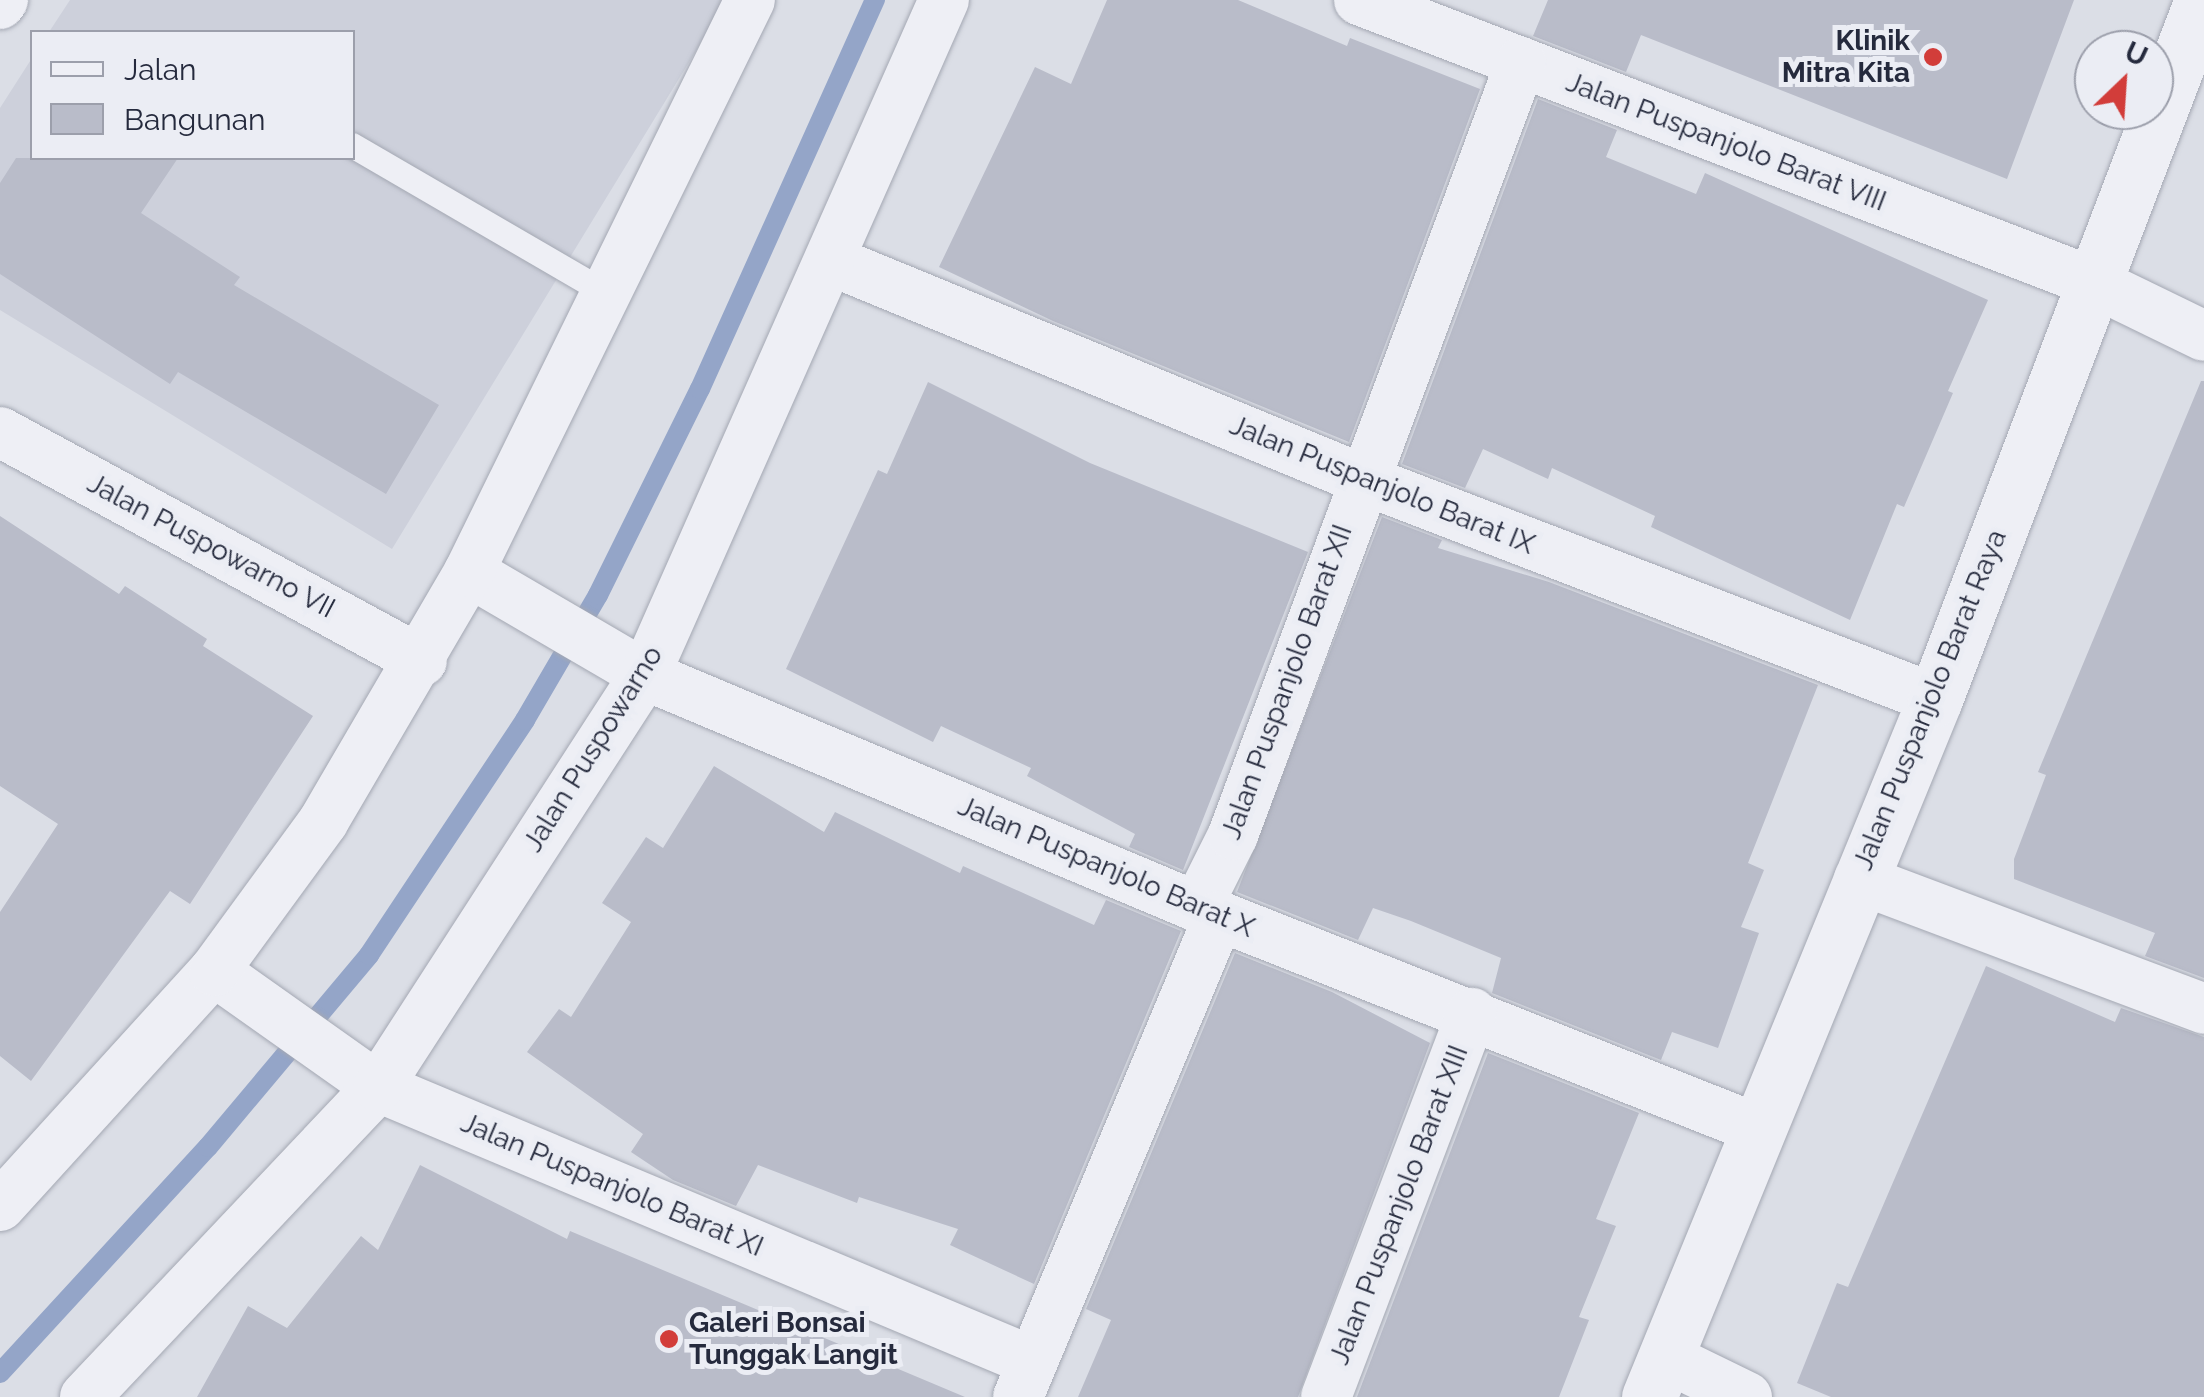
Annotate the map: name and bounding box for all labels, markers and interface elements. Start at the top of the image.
place label: Klinik Mitra Kita [1782,24,1910,90]
legend [30,30,355,160]
north arrow [2074,30,2174,130]
text: U [2120,35,2153,74]
marker: Klinik Mitra Kita [1920,44,1946,70]
text: Jalan [124,52,197,87]
street label: Jalan Puspanjolo Barat VIII [1561,65,1891,219]
text: Bangunan [124,102,266,137]
street label: Jalan Puspanjolo Barat IX [1225,408,1539,562]
street label: Jalan Puspowarno VII [81,466,341,626]
street label: Jalan Puspanjolo Barat XII [1214,520,1360,844]
street label: Jalan Puspanjolo Barat Raya [1846,525,2014,875]
street label: Jalan Puspowarno [516,640,670,858]
street label: Jalan Puspanjolo Barat X [953,789,1259,945]
street label: Jalan Puspanjolo Barat XIII [1322,1040,1476,1370]
street label: Jalan Puspanjolo Barat XI [456,1106,768,1264]
place label: Galeri Bonsai Tunggak Langit [689,1306,898,1372]
marker: Galeri Bonsai Tunggak Langit [658,1328,680,1350]

